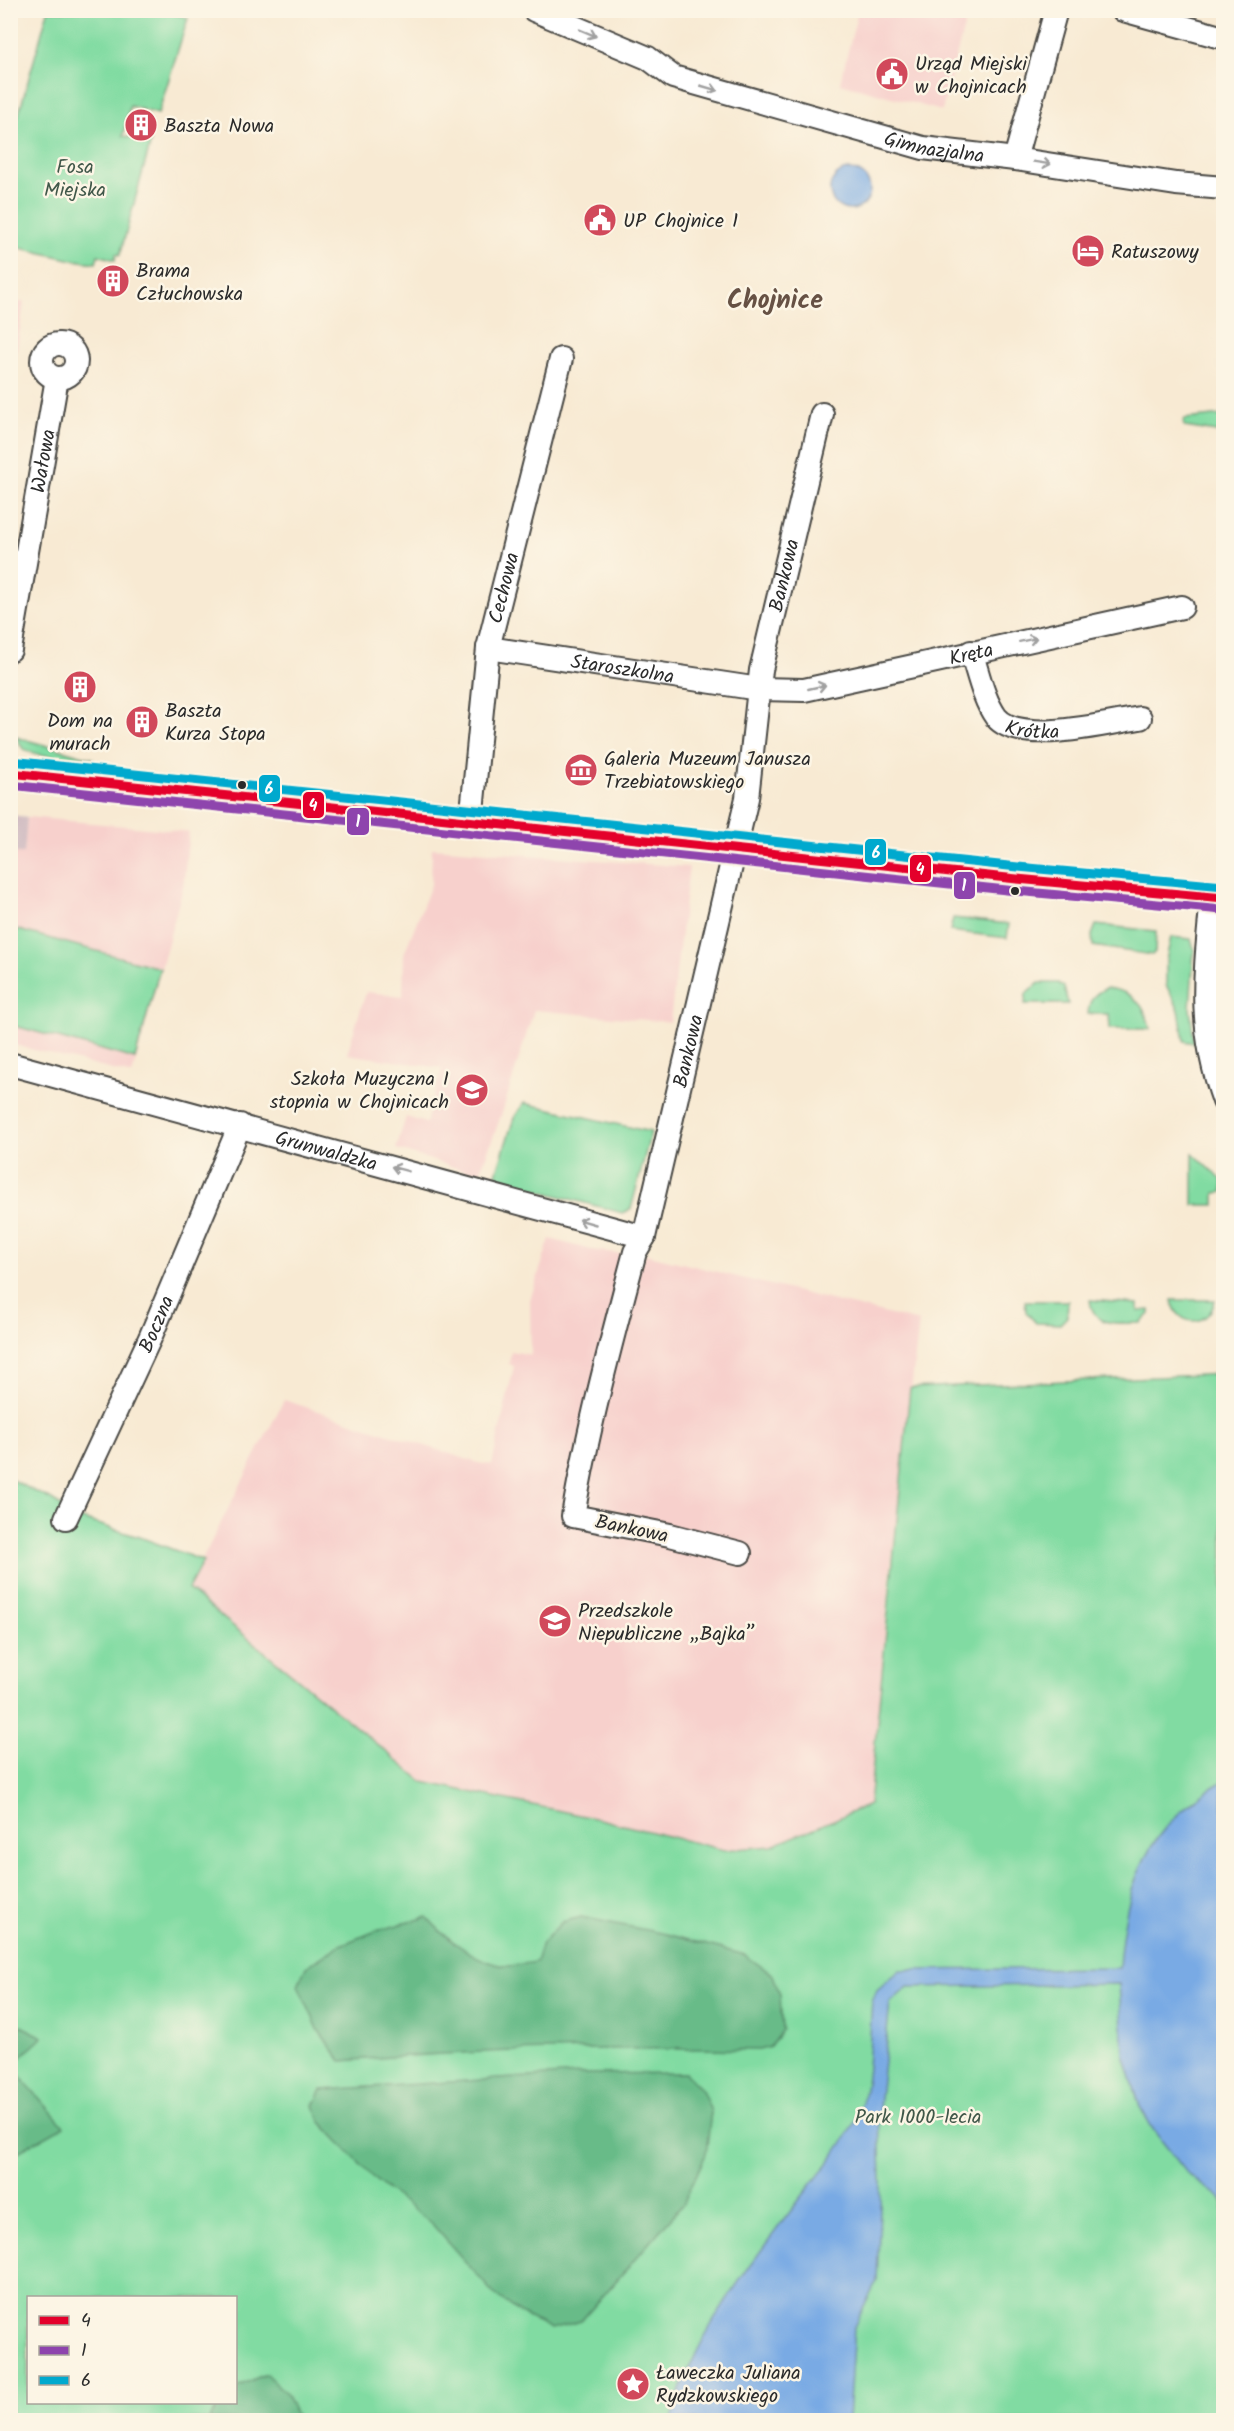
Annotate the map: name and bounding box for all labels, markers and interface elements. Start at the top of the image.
one-way arrow [579,28,597,39]
place label: Urząd Miejski w Chojnicach [915,49,1028,104]
public building icon: Urząd Miejski w Chojnicach [874,56,910,92]
one-way arrow [700,83,719,94]
building icon: Baszta Nowa [123,107,159,143]
place label: Baszta Nowa [164,111,274,143]
street label: Gimnazjalna [880,124,986,173]
park label: Fosa Miejska [44,152,106,207]
one-way arrow [1032,158,1051,169]
public building icon: UP Chojnice 1 [582,202,618,238]
place label: UP Chojnice 1 [623,206,738,238]
hotel icon: Ratuszowy [1070,233,1106,269]
place label: Ratuszowy [1111,237,1199,269]
place label: Brama Człuchowska [136,256,243,311]
building icon: Brama Człuchowska [95,263,131,299]
district label: Chojnice [727,280,823,322]
street label: Wałowa [23,427,66,496]
street label: Bankowa [761,536,810,615]
street label: Cechowa [481,549,530,627]
one-way arrow [1018,634,1037,645]
street label: Kręta [946,635,996,676]
street label: Staroszkolna [568,647,676,694]
building icon: Dom na murach [62,669,98,705]
one-way arrow [807,681,826,692]
place label: Baszta Kurza Stopa [165,696,266,751]
building icon: Baszta Kurza Stopa [124,704,160,740]
place label: Dom na murach [47,706,113,761]
street label: Krótka [1000,712,1060,749]
place label: Galeria Muzeum Janusza Trzebiatowskiego [604,744,811,799]
museum icon: Galeria Muzeum Janusza Trzebiatowskiego [563,752,599,788]
line badge: 6 [258,774,281,803]
text: 6 [265,777,274,802]
unlabelled marker [236,779,248,791]
line badge: 4 [302,791,325,819]
text: 4 [309,794,318,819]
line badge: 1 [346,807,370,836]
text: 1 [356,810,361,835]
line badge: 6 [864,838,887,866]
text: 6 [872,841,881,866]
line badge: 4 [909,854,932,883]
text: 4 [916,858,925,883]
line badge: 1 [953,871,976,900]
text: 1 [962,874,967,899]
unlabelled marker [1009,885,1021,897]
street label: Bankowa [666,1012,714,1091]
place label: Szkoła Muzyczna I stopnia w Chojnicach [270,1064,449,1119]
school or university icon: Szkoła Muzyczna I stopnia w Chojnicach [454,1072,490,1108]
street label: Grunwaldzka [271,1123,381,1181]
one-way arrow [391,1163,410,1175]
one-way arrow [578,1216,597,1228]
street label: Boczna [131,1291,184,1359]
street label: Bankowa [592,1507,671,1553]
place label: Przedszkole Niepubliczne „Bajka” [578,1596,755,1651]
school or university icon: Przedszkole Niepubliczne „Bajka” [537,1603,573,1639]
park label: Park 1000-lecia [855,2102,981,2134]
legend [27,2296,237,2404]
text: 4 [81,2307,91,2336]
text: 1 [81,2337,87,2366]
place label: Ławeczka Juliana Rydzkowskiego [656,2358,801,2413]
place icon: Ławeczka Juliana Rydzkowskiego [615,2366,651,2402]
text: 6 [81,2367,91,2396]

